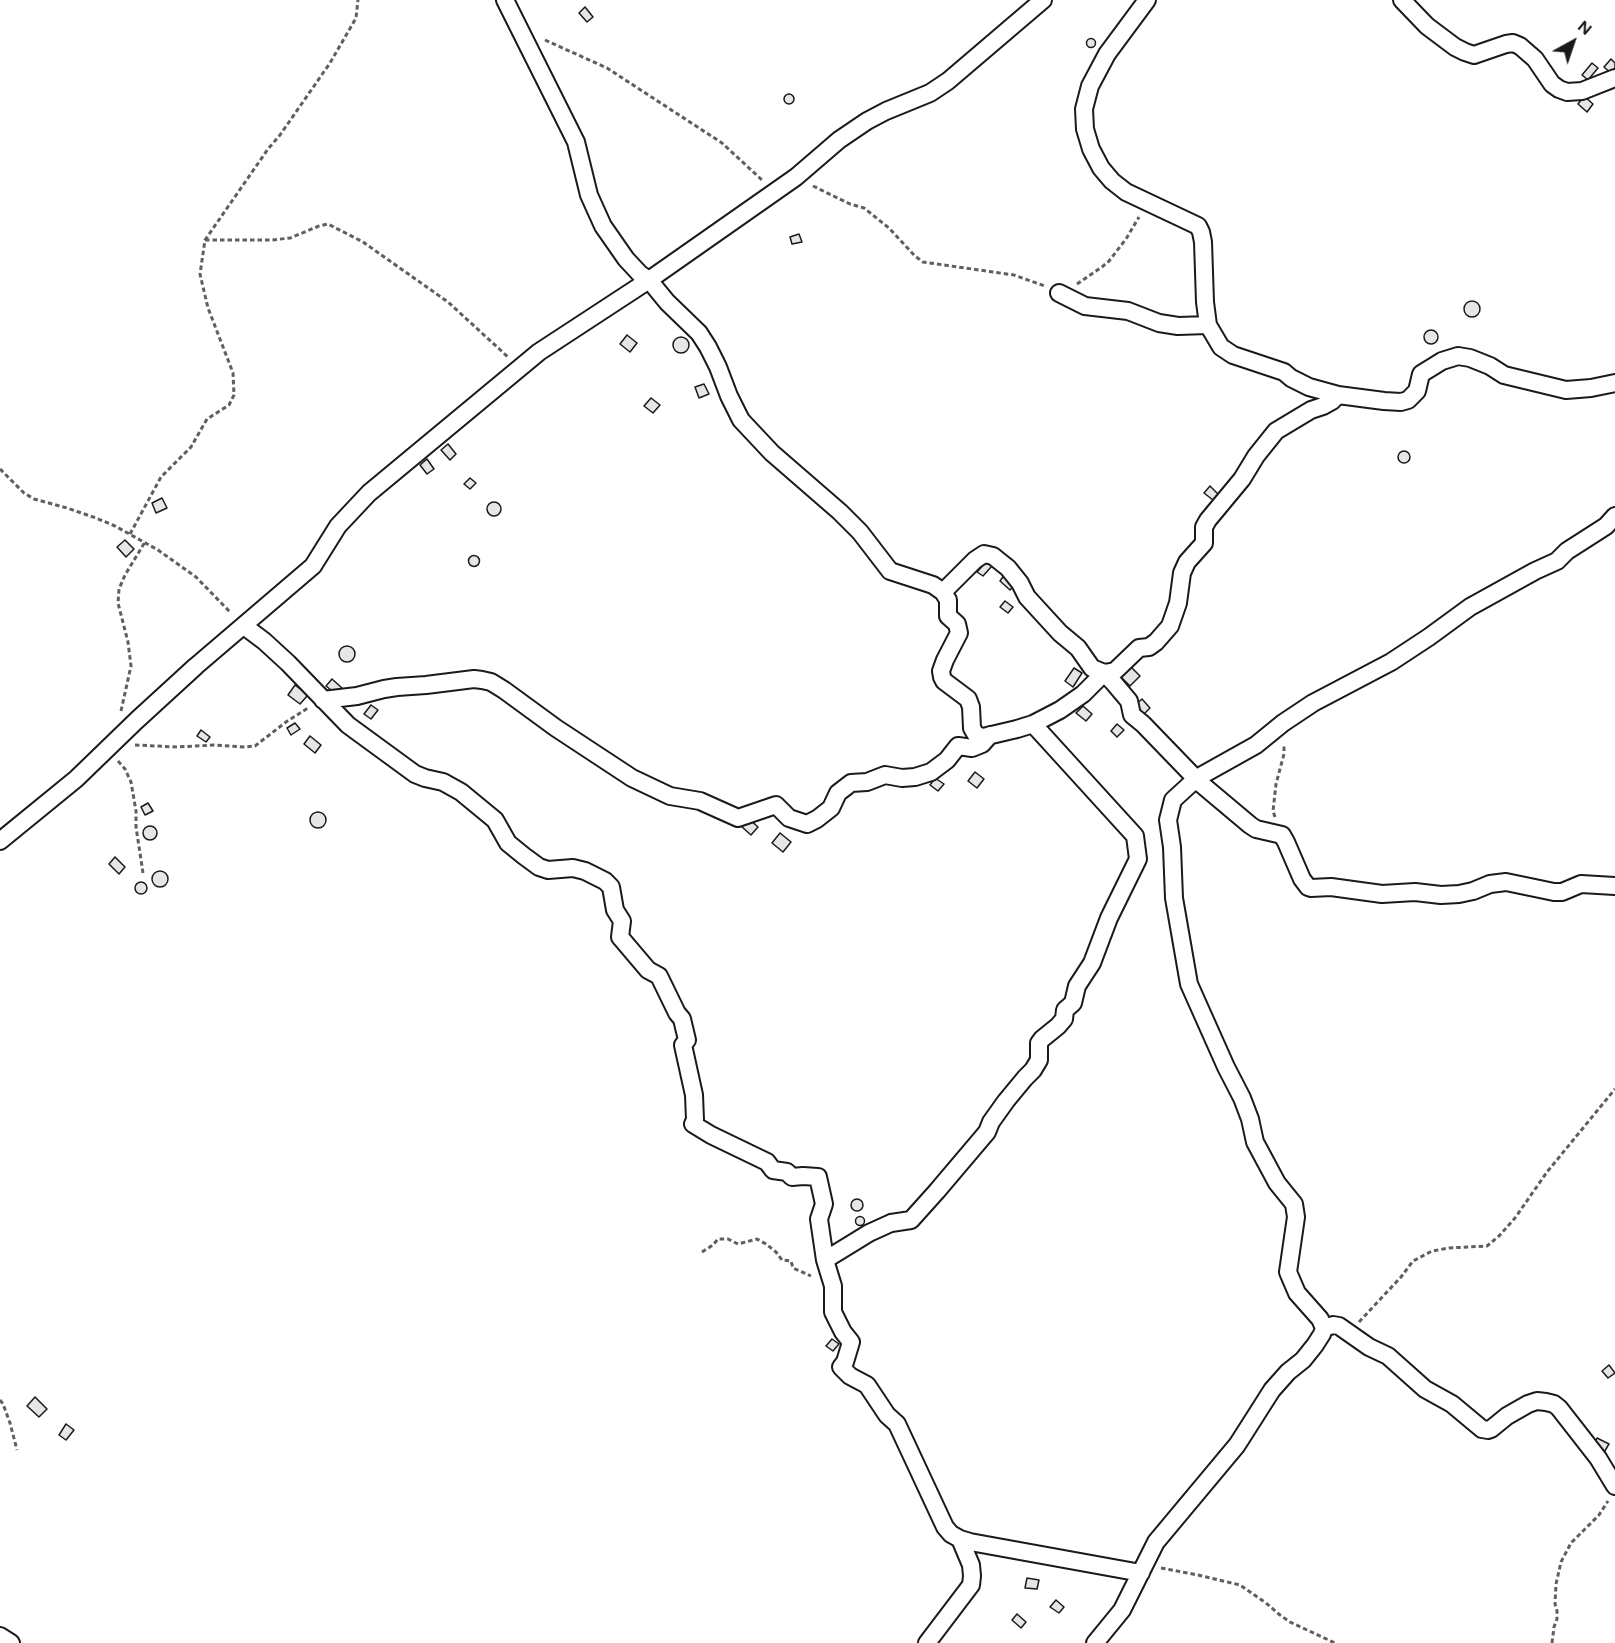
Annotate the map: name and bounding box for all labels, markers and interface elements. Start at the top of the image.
north arrow [1543,12,1603,72]
text: N [1574,17,1596,39]

